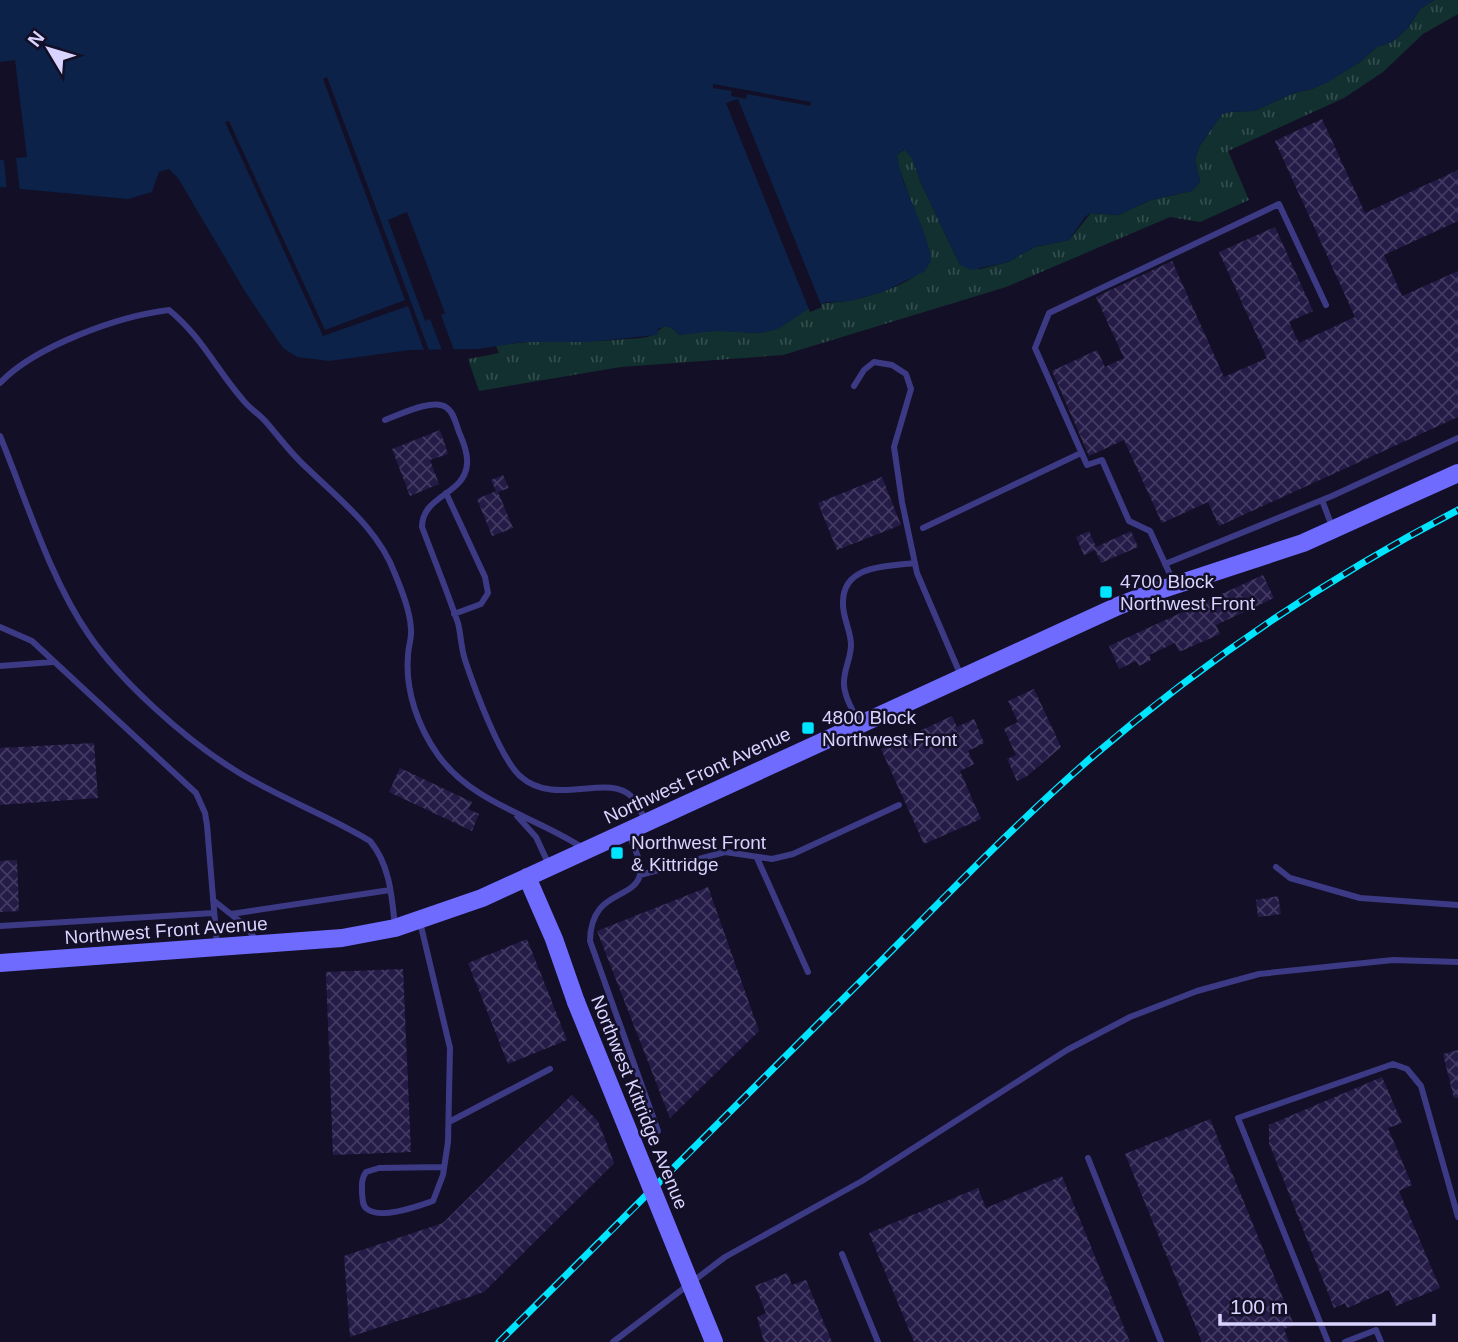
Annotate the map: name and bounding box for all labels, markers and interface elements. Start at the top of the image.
north arrow [14,14,84,84]
text: N [23,27,48,51]
place label: 4700 Block Northwest Front [1120,571,1256,614]
marker: 4700 Block Northwest Front [1098,584,1114,600]
place label: 4800 Block Northwest Front [822,707,958,750]
marker: 4800 Block Northwest Front [800,720,816,736]
street label: Northwest Front Avenue [601,723,794,828]
place label: Northwest Front & Kittridge [631,832,767,875]
marker: Northwest Front & Kittridge [609,845,625,861]
street label: Northwest Front Avenue [64,913,268,948]
street label: Northwest Kittridge Avenue [587,992,692,1212]
scale bar [1220,1282,1434,1326]
text: 100 m [1230,1295,1288,1318]

